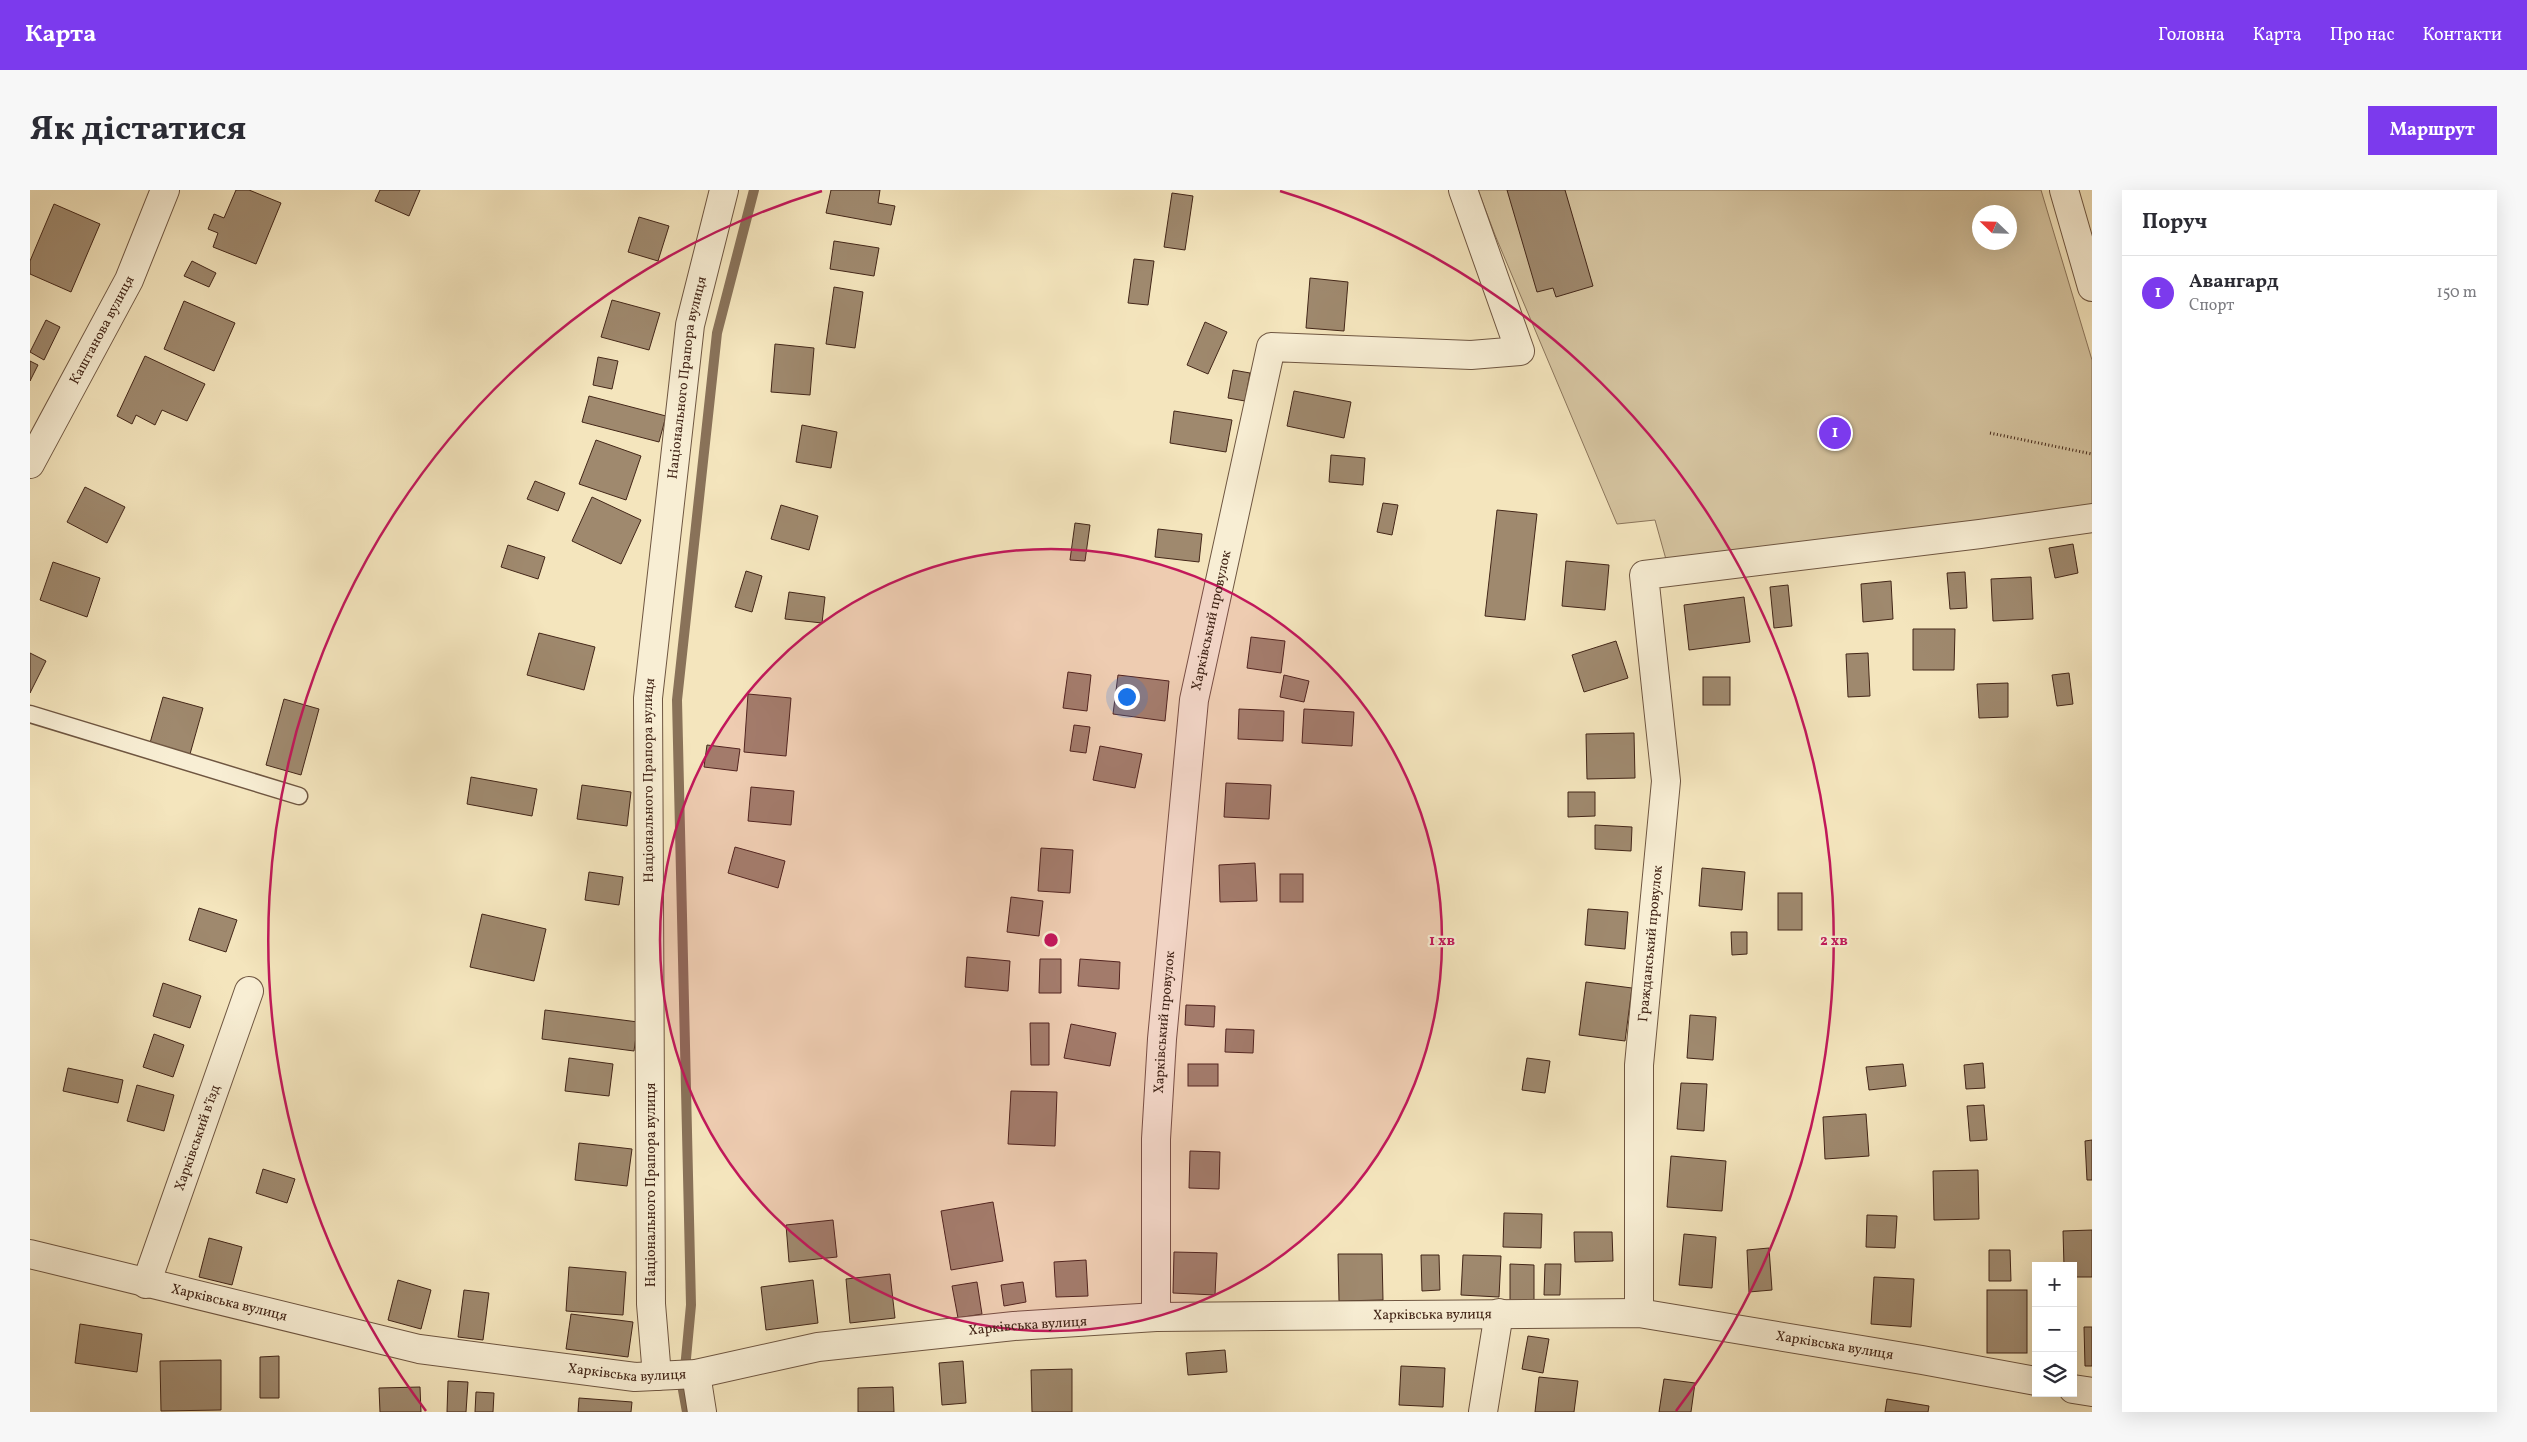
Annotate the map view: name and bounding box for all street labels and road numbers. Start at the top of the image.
street label: Каштанова вулиця [65,272,139,388]
street label: Національного Прапора вулиця [663,274,711,480]
street label: Харківський провулок [1187,548,1236,692]
street label: Національного Прапора вулиця [638,677,660,883]
street label: Гражданський провулок [1634,864,1667,1023]
street label: Харківський провулок [1149,950,1180,1094]
street label: Харківський в’їзд [170,1082,225,1193]
street label: Національного Прапора вулиця [642,1083,661,1287]
street label: Харківська вулиця [169,1279,289,1326]
street label: Харківська вулиця [1373,1305,1492,1325]
street label: Харківська вулиця [967,1312,1088,1340]
street label: Харківська вулиця [1774,1326,1895,1365]
street label: Харківська вулиця [567,1359,687,1387]

